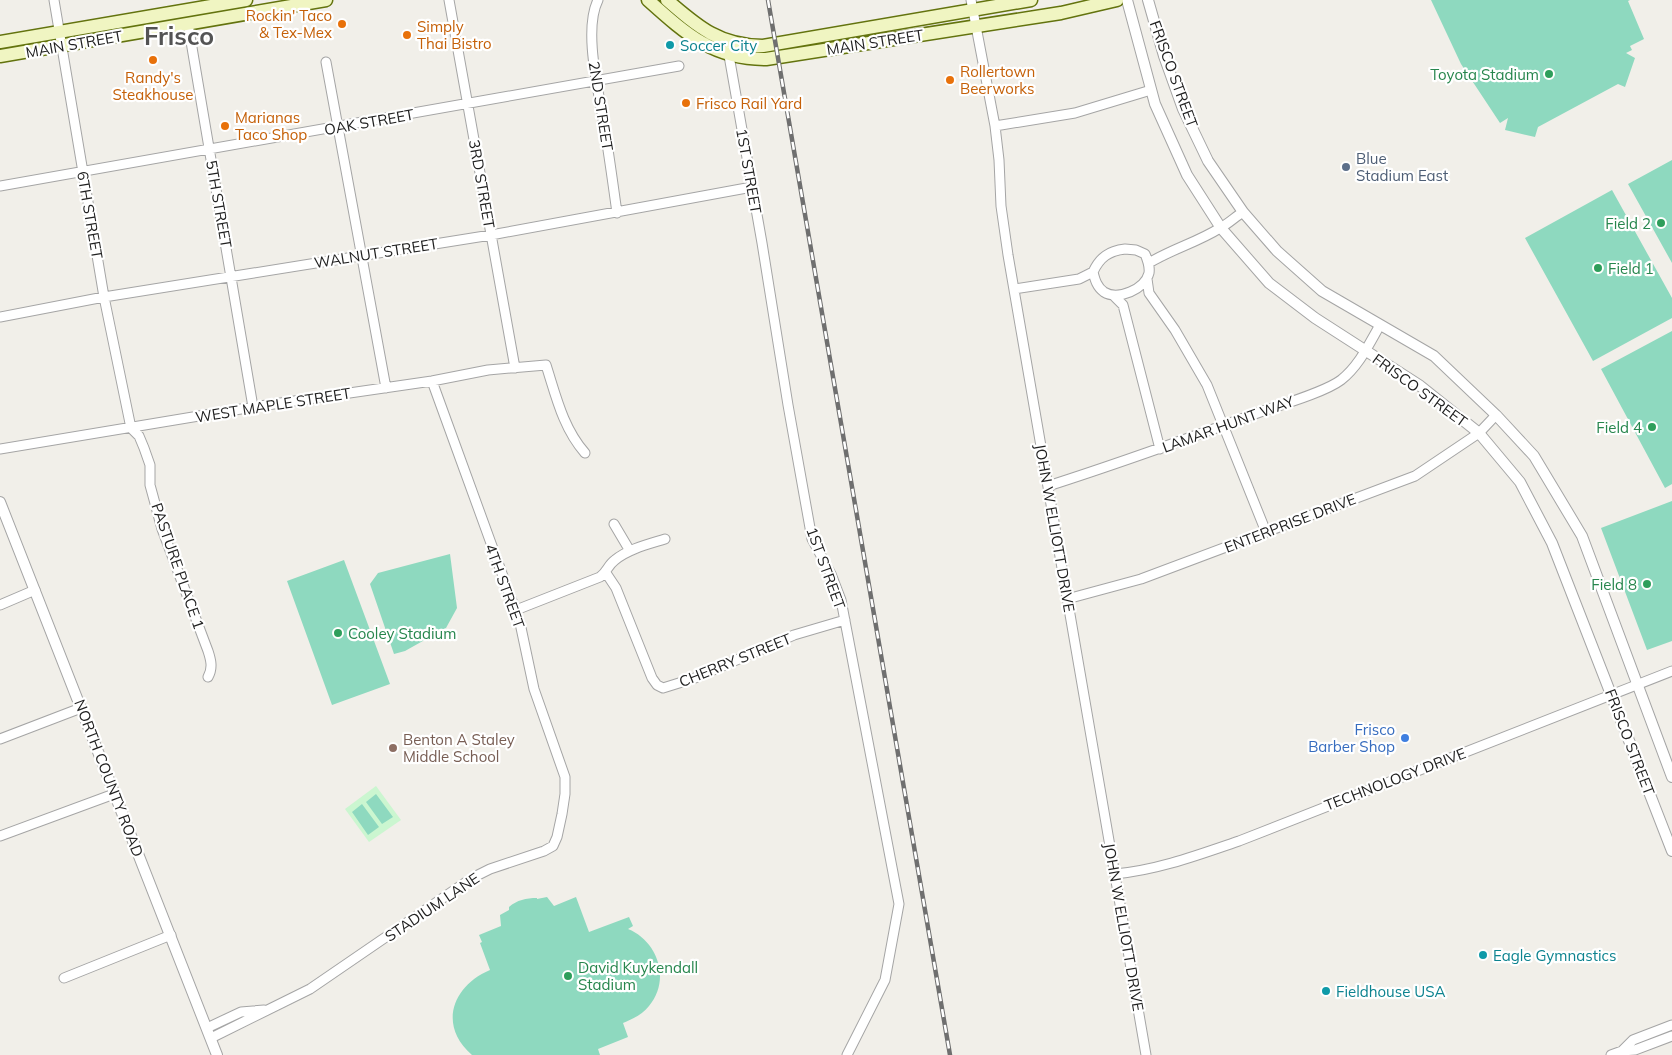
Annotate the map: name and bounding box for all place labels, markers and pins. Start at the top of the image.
place label: Rockin' Taco & Tex-Mex [246,6,332,42]
place label: Simply Thai Bistro [417,17,492,53]
marker: Rockin' Taco & Tex-Mex [336,18,348,30]
marker: Simply Thai Bistro [401,29,413,41]
place label: Soccer City [680,36,757,55]
marker: Soccer City [664,39,676,51]
marker: Randy's Steakhouse [147,54,159,66]
place label: Rollertown Beerworks [960,62,1035,98]
place label: Toyota Stadium [1430,65,1539,84]
place label: Randy's Steakhouse [113,68,194,104]
marker: Toyota Stadium [1543,68,1555,80]
marker: Rollertown Beerworks [944,74,956,86]
place label: Frisco Rail Yard [696,94,802,113]
marker: Frisco Rail Yard [680,97,692,109]
place label: Marianas Taco Shop [235,108,307,144]
marker: Marianas Taco Shop [219,120,231,132]
place label: Blue Stadium East [1356,149,1448,185]
marker: Blue Stadium East [1340,161,1352,173]
place label: Field 2 [1605,214,1651,233]
marker: Field 2 [1655,217,1667,229]
place label: Field 1 [1608,259,1654,278]
marker: Field 1 [1592,262,1604,274]
place label: Field 4 [1596,418,1642,437]
marker: Field 4 [1646,421,1658,433]
place label: Field 8 [1591,575,1637,594]
marker: Field 8 [1641,578,1653,590]
place label: Cooley Stadium [348,624,456,643]
marker: Cooley Stadium [332,627,344,639]
place label: Frisco Barber Shop [1308,720,1395,756]
place label: Benton A Staley Middle School [403,730,515,766]
marker: Frisco Barber Shop [1399,732,1411,744]
marker: Benton A Staley Middle School [387,742,399,754]
place label: Eagle Gymnastics [1493,946,1616,965]
marker: Eagle Gymnastics [1477,949,1489,961]
place label: David Kuykendall Stadium [578,958,698,994]
marker: David Kuykendall Stadium [562,970,574,982]
place label: Fieldhouse USA [1336,982,1446,1001]
marker: Fieldhouse USA [1320,985,1332,997]

